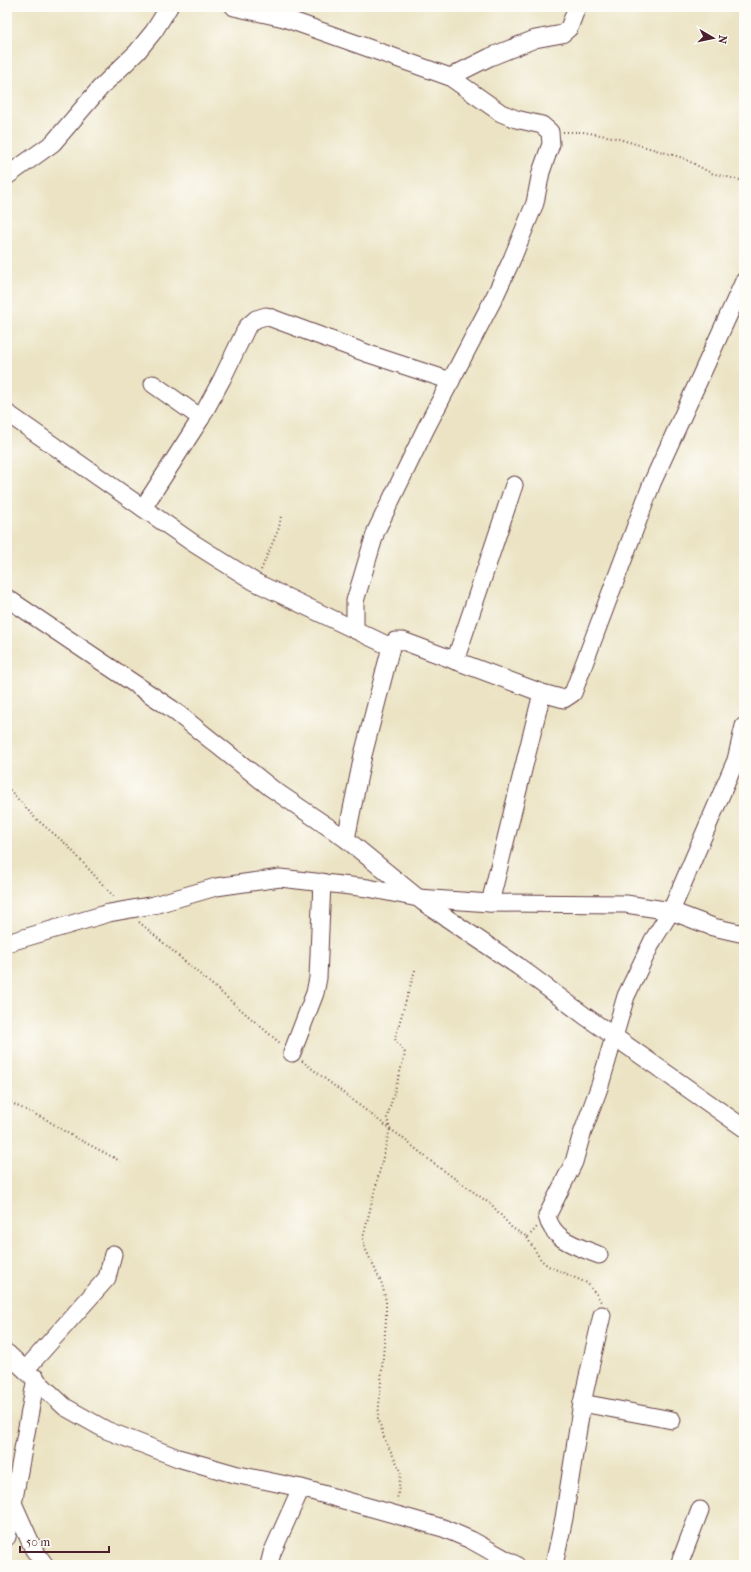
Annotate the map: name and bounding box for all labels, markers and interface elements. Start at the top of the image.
north arrow [693,18,733,58]
text: N [715,34,729,45]
scale bar [20,1528,109,1554]
text: 50 m [26,1535,50,1549]

